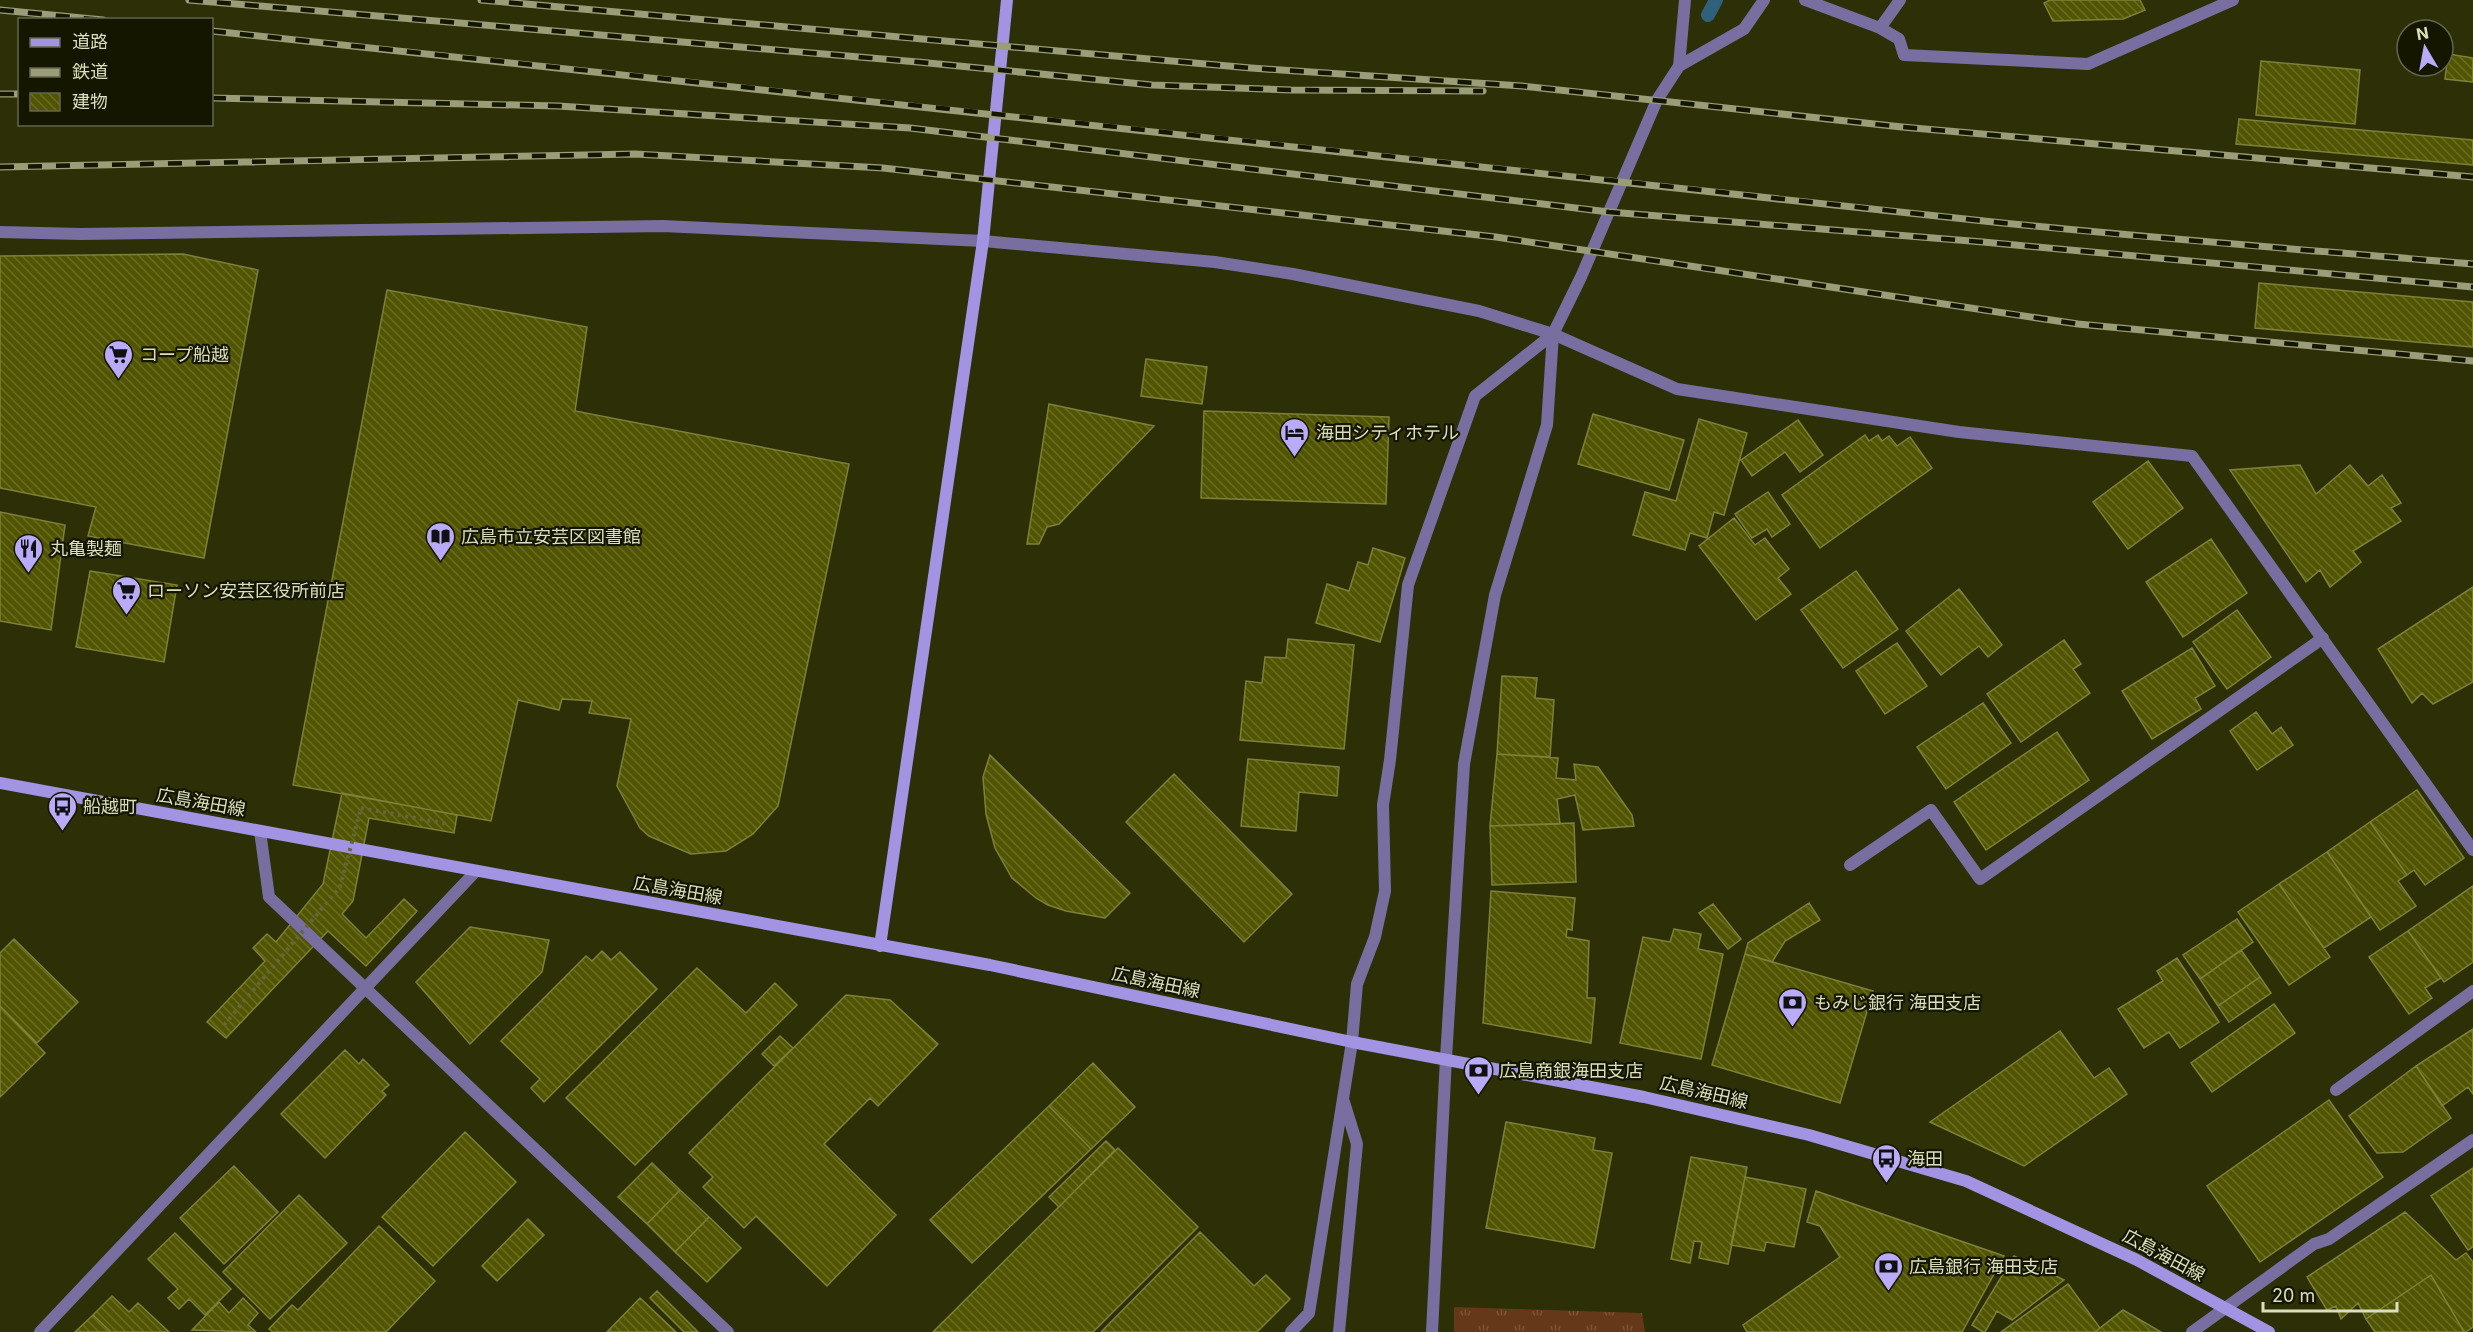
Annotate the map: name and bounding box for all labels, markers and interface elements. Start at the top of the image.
legend [18,18,213,126]
north arrow [2395,18,2455,78]
text: N [2415,22,2430,44]
text: 道路 [72,31,108,52]
text: 鉄道 [72,61,108,82]
text: 建物 [72,91,108,112]
supermarket icon: コープ船越 [103,338,135,380]
place label: コープ船越 [140,344,229,365]
hotel icon: 海田シティホテル [1279,416,1311,458]
place label: 海田シティホテル [1316,422,1459,443]
library icon: 広島市立安芸区図書館 [424,520,456,562]
place label: 広島市立安芸区図書館 [461,526,641,547]
restaurant icon: 丸亀製麺 [13,532,45,574]
place label: 丸亀製麺 [50,538,122,559]
supermarket icon: ローソン安芸区役所前店 [110,574,142,616]
place label: ローソン安芸区役所前店 [147,580,345,601]
street label: 広島海田線 [155,784,247,820]
bus stop icon: 船越町 [46,790,78,832]
place label: 船越町 [83,796,137,817]
street label: 広島海田線 [632,872,724,908]
street label: 広島海田線 [1110,962,1202,1002]
bank icon: もみじ銀行 海田支店 [1777,986,1809,1028]
place label: もみじ銀行 海田支店 [1814,992,1981,1013]
bank icon: 広島商銀海田支店 [1462,1054,1494,1096]
place label: 広島商銀海田支店 [1499,1060,1643,1081]
street label: 広島海田線 [1658,1072,1750,1112]
bus stop icon: 海田 [1870,1142,1902,1184]
place label: 海田 [1907,1148,1943,1169]
street label: 広島海田線 [2119,1225,2209,1285]
bank icon: 広島銀行 海田支店 [1872,1250,1904,1292]
place label: 広島銀行 海田支店 [1909,1256,2058,1277]
scale bar [2263,1275,2396,1313]
text: 20 m [2272,1285,2315,1306]

